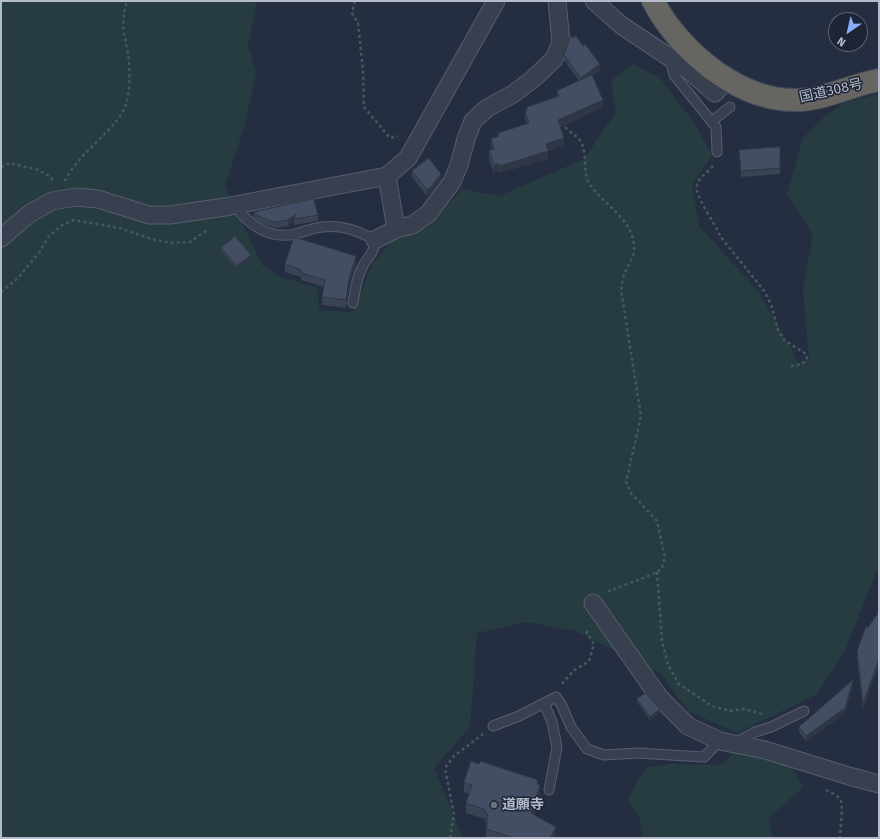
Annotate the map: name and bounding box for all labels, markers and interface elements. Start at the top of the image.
north arrow [828,12,868,52]
text: N [835,34,848,49]
street label: 国道308号 [798,76,864,106]
place label: 道願寺 [502,797,544,813]
marker: 道願寺 [489,800,499,810]

